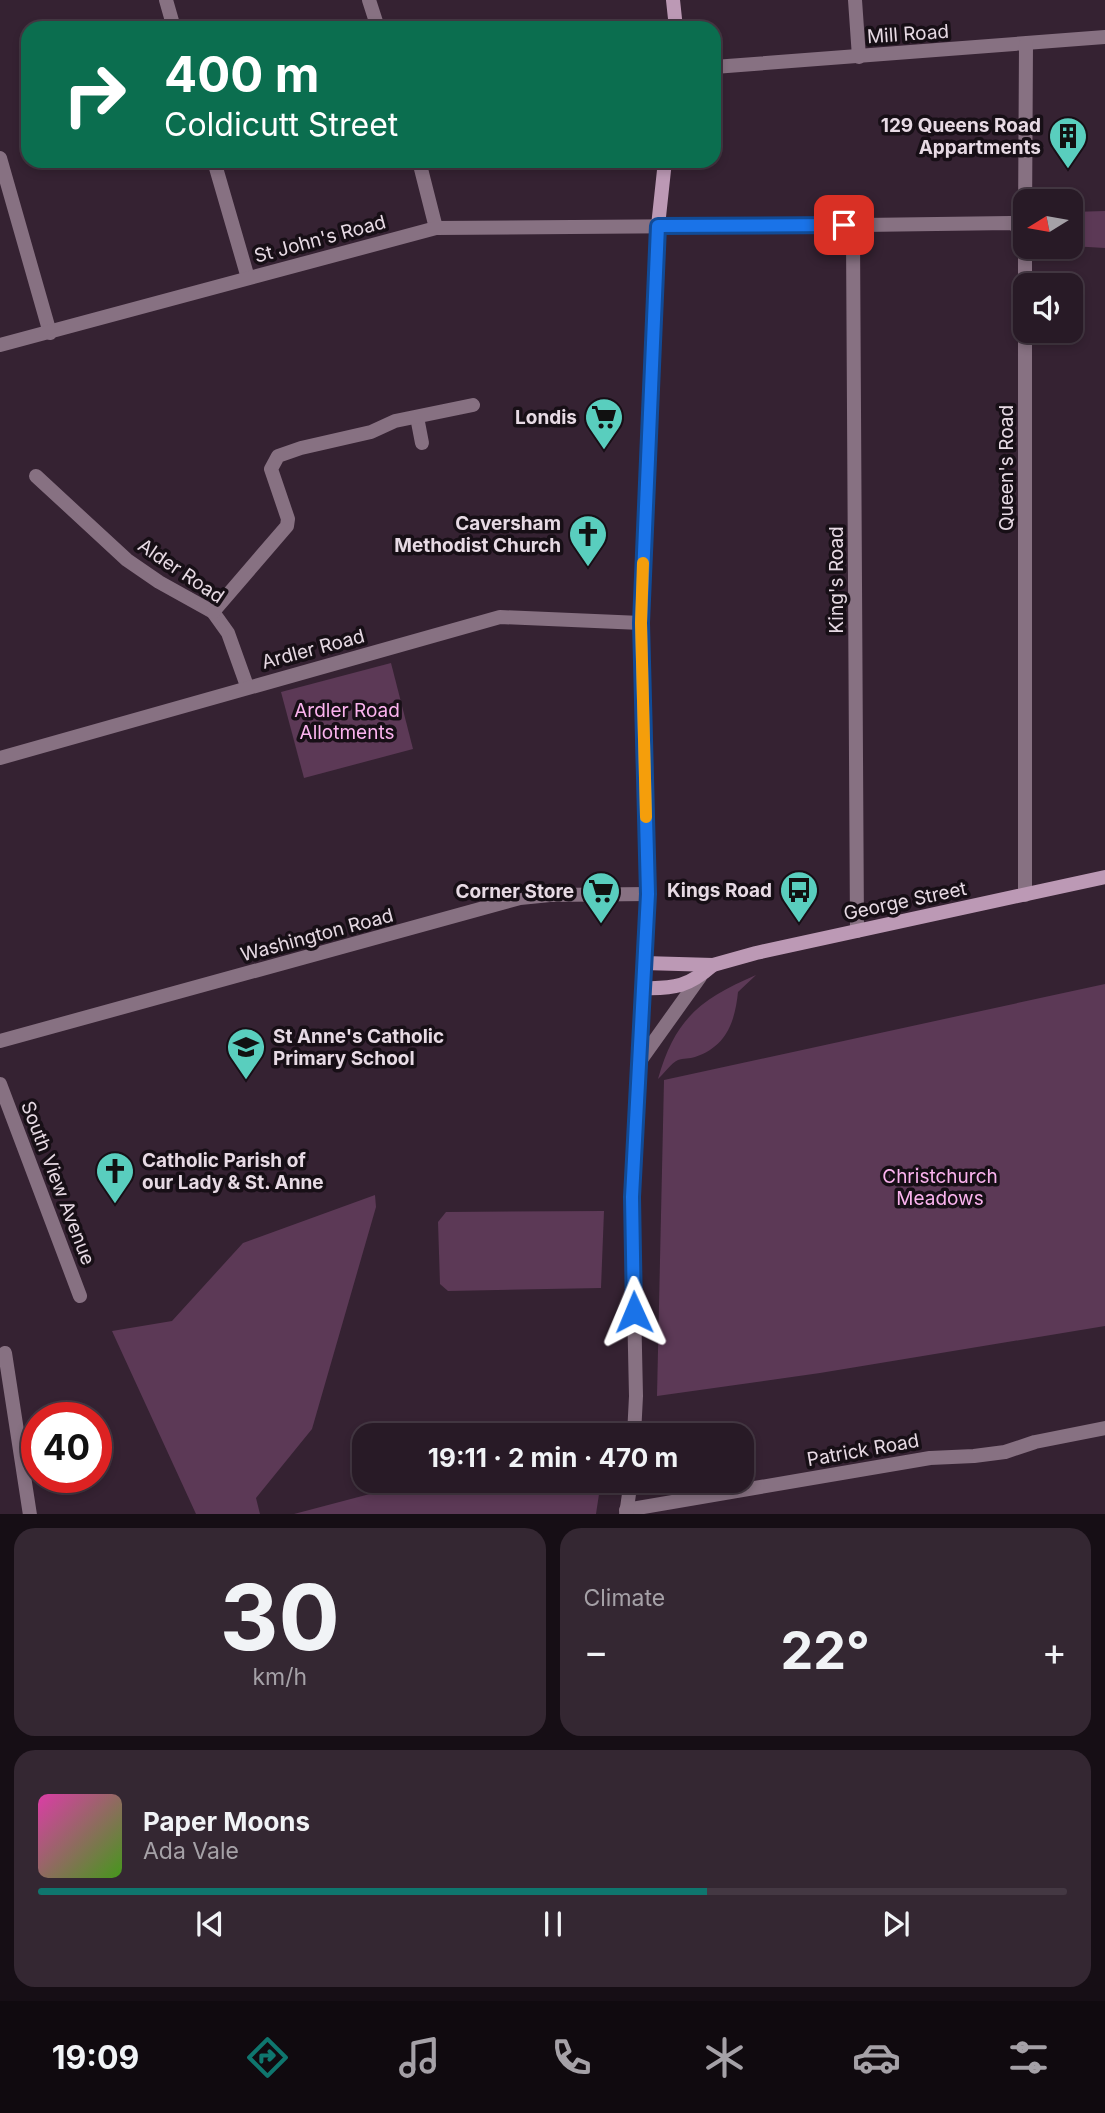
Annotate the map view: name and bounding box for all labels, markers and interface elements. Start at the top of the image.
street label: Mill Road [866,20,950,48]
text: 400 m [164,45,320,104]
icon: right [49,49,140,140]
text: Coldicutt Street [164,105,398,144]
place label: 129 Queens Road Appartments [881,114,1041,159]
building icon: 129 Queens Road Appartments [1047,115,1089,170]
north arrow [1013,189,1083,259]
map controls [1013,189,1083,343]
pin [814,195,874,255]
icon: arrive [825,206,863,244]
street label: St John's Road [252,210,388,268]
button: sound [1013,273,1083,343]
supermarket icon: Londis [583,396,625,451]
street label: Queen's Road [995,405,1018,531]
place label: Londis [515,406,577,429]
place label: Caversham Methodist Church [394,512,561,557]
church icon: Caversham Methodist Church [567,513,609,568]
street label: King's Road [825,526,848,634]
street label: Alder Road [134,534,228,608]
street label: Ardler Road [259,624,367,674]
park label: Ardler Road Allotments [294,699,400,744]
bus stop icon: Kings Road [778,869,820,924]
supermarket icon: Corner Store [580,870,622,925]
street label: George Street [841,877,969,925]
place label: Kings Road [667,879,772,902]
place label: Corner Store [456,880,574,903]
street label: Washington Road [238,904,396,966]
place label: St Anne's Catholic Primary School [273,1025,444,1070]
school or university icon: St Anne's Catholic Primary School [225,1026,267,1081]
street label: South View Avenue [16,1098,100,1268]
place label: Catholic Parish of our Lady & St. Anne [142,1149,324,1194]
church icon: Catholic Parish of our Lady & St. Anne [94,1150,136,1205]
park label: Christchurch Meadows [882,1165,998,1210]
position arrow [597,1275,671,1349]
speed limit sign: 40 [21,1402,112,1493]
street label: Patrick Road [805,1429,921,1471]
text: 19:11 · 2 min · 470 m [428,1442,678,1473]
text: 30 [220,1562,340,1672]
text: Climate [584,1584,665,1612]
text: 22° [781,1619,870,1682]
text: − [584,1628,609,1674]
text: + [1042,1628,1067,1674]
text: km/h [252,1663,307,1691]
text: Paper Moons [143,1806,310,1837]
text: Ada Vale [143,1837,239,1865]
icon: previous [191,1905,229,1943]
icon: pause [534,1905,572,1943]
icon: next [877,1905,915,1943]
icon: directions [243,2033,292,2082]
icon: music [395,2033,444,2082]
icon: phone [547,2033,596,2082]
icon: climate [700,2033,749,2082]
icon: car [852,2033,901,2082]
icon: filters [1004,2033,1053,2082]
text: 19:09 [52,2038,139,2077]

